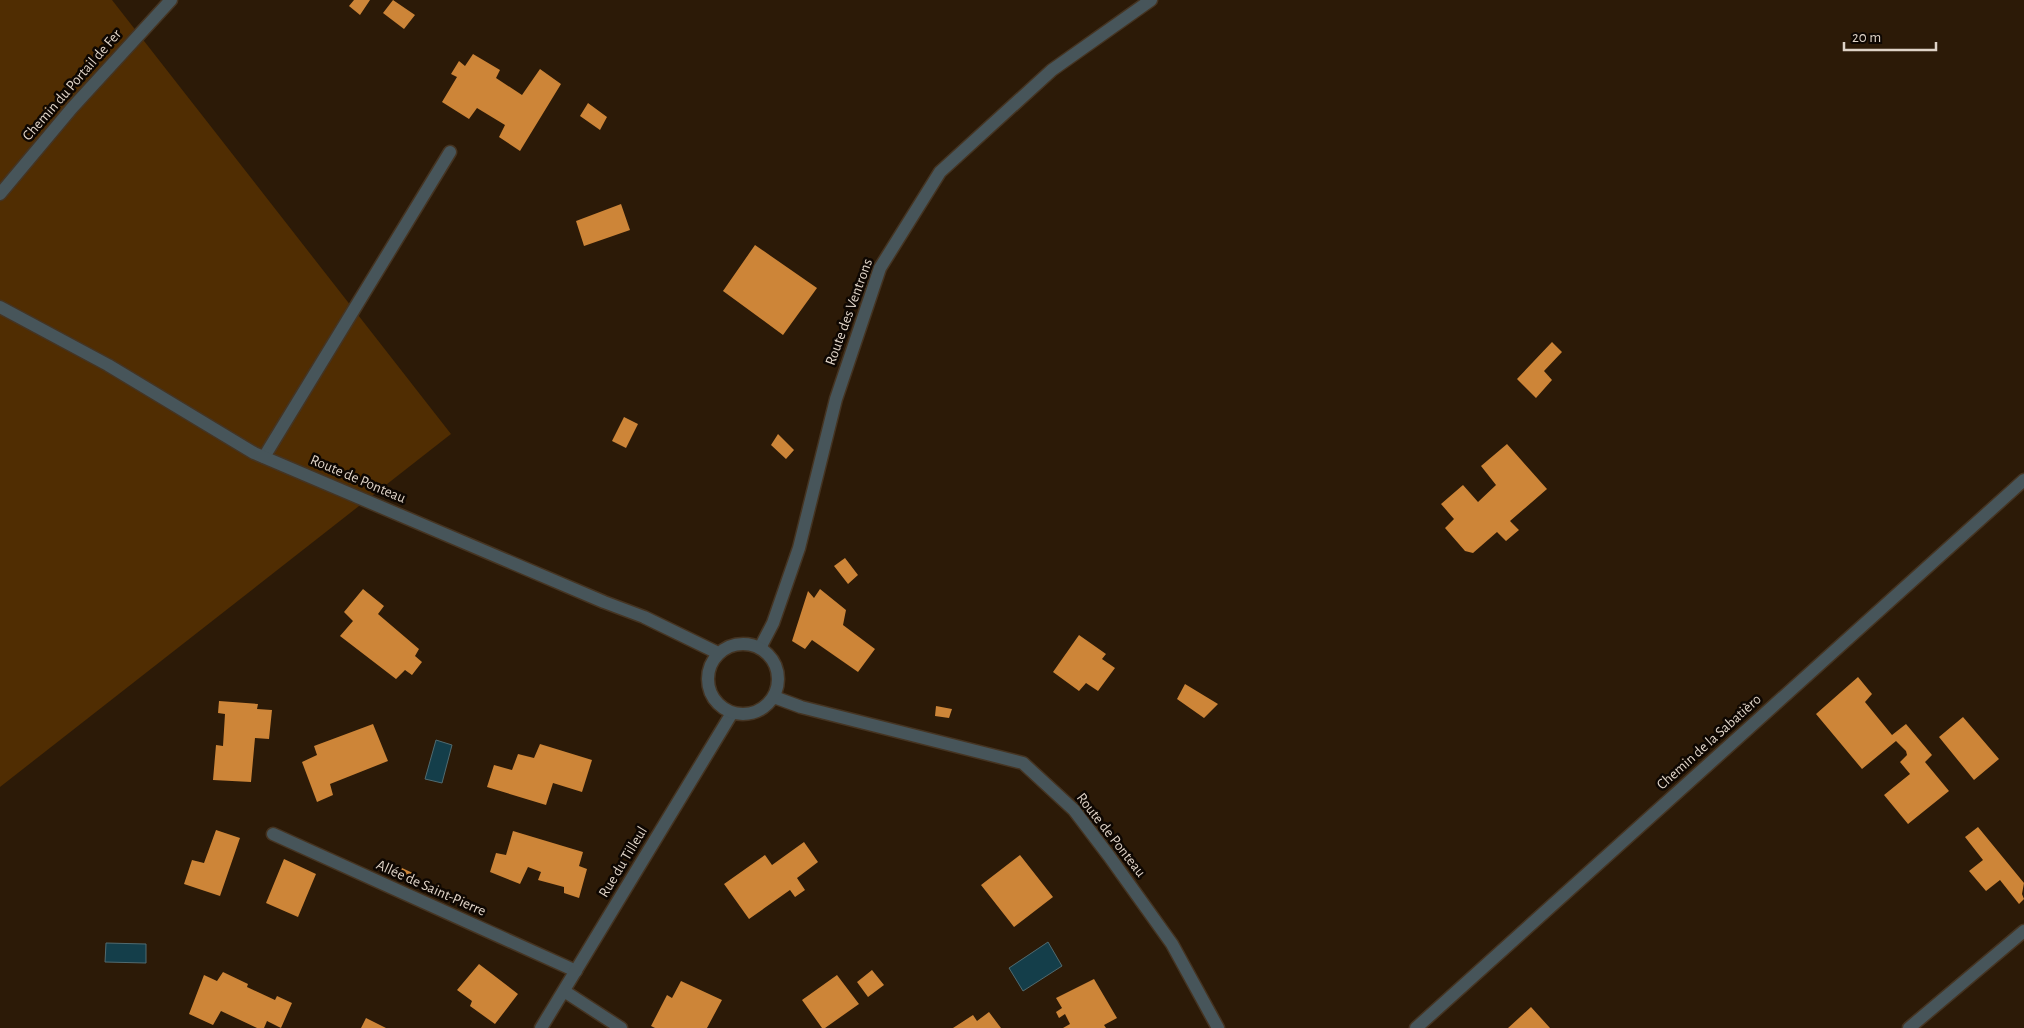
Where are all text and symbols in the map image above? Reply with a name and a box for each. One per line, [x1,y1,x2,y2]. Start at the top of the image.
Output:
scale bar [1844,20,1936,52]
street label: Chemin du Portail de Fer [20,26,124,143]
text: 20 m [1852,30,1881,45]
street label: Route des Ventrons [823,257,875,367]
street label: Route de Ponteau [308,452,408,506]
street label: Chemin de la Sabatièro [1654,691,1764,793]
street label: Route de Ponteau [1074,790,1149,880]
street label: Rue du Tilleul [596,824,650,900]
street label: Allée de Saint-Pierre [374,857,488,919]

